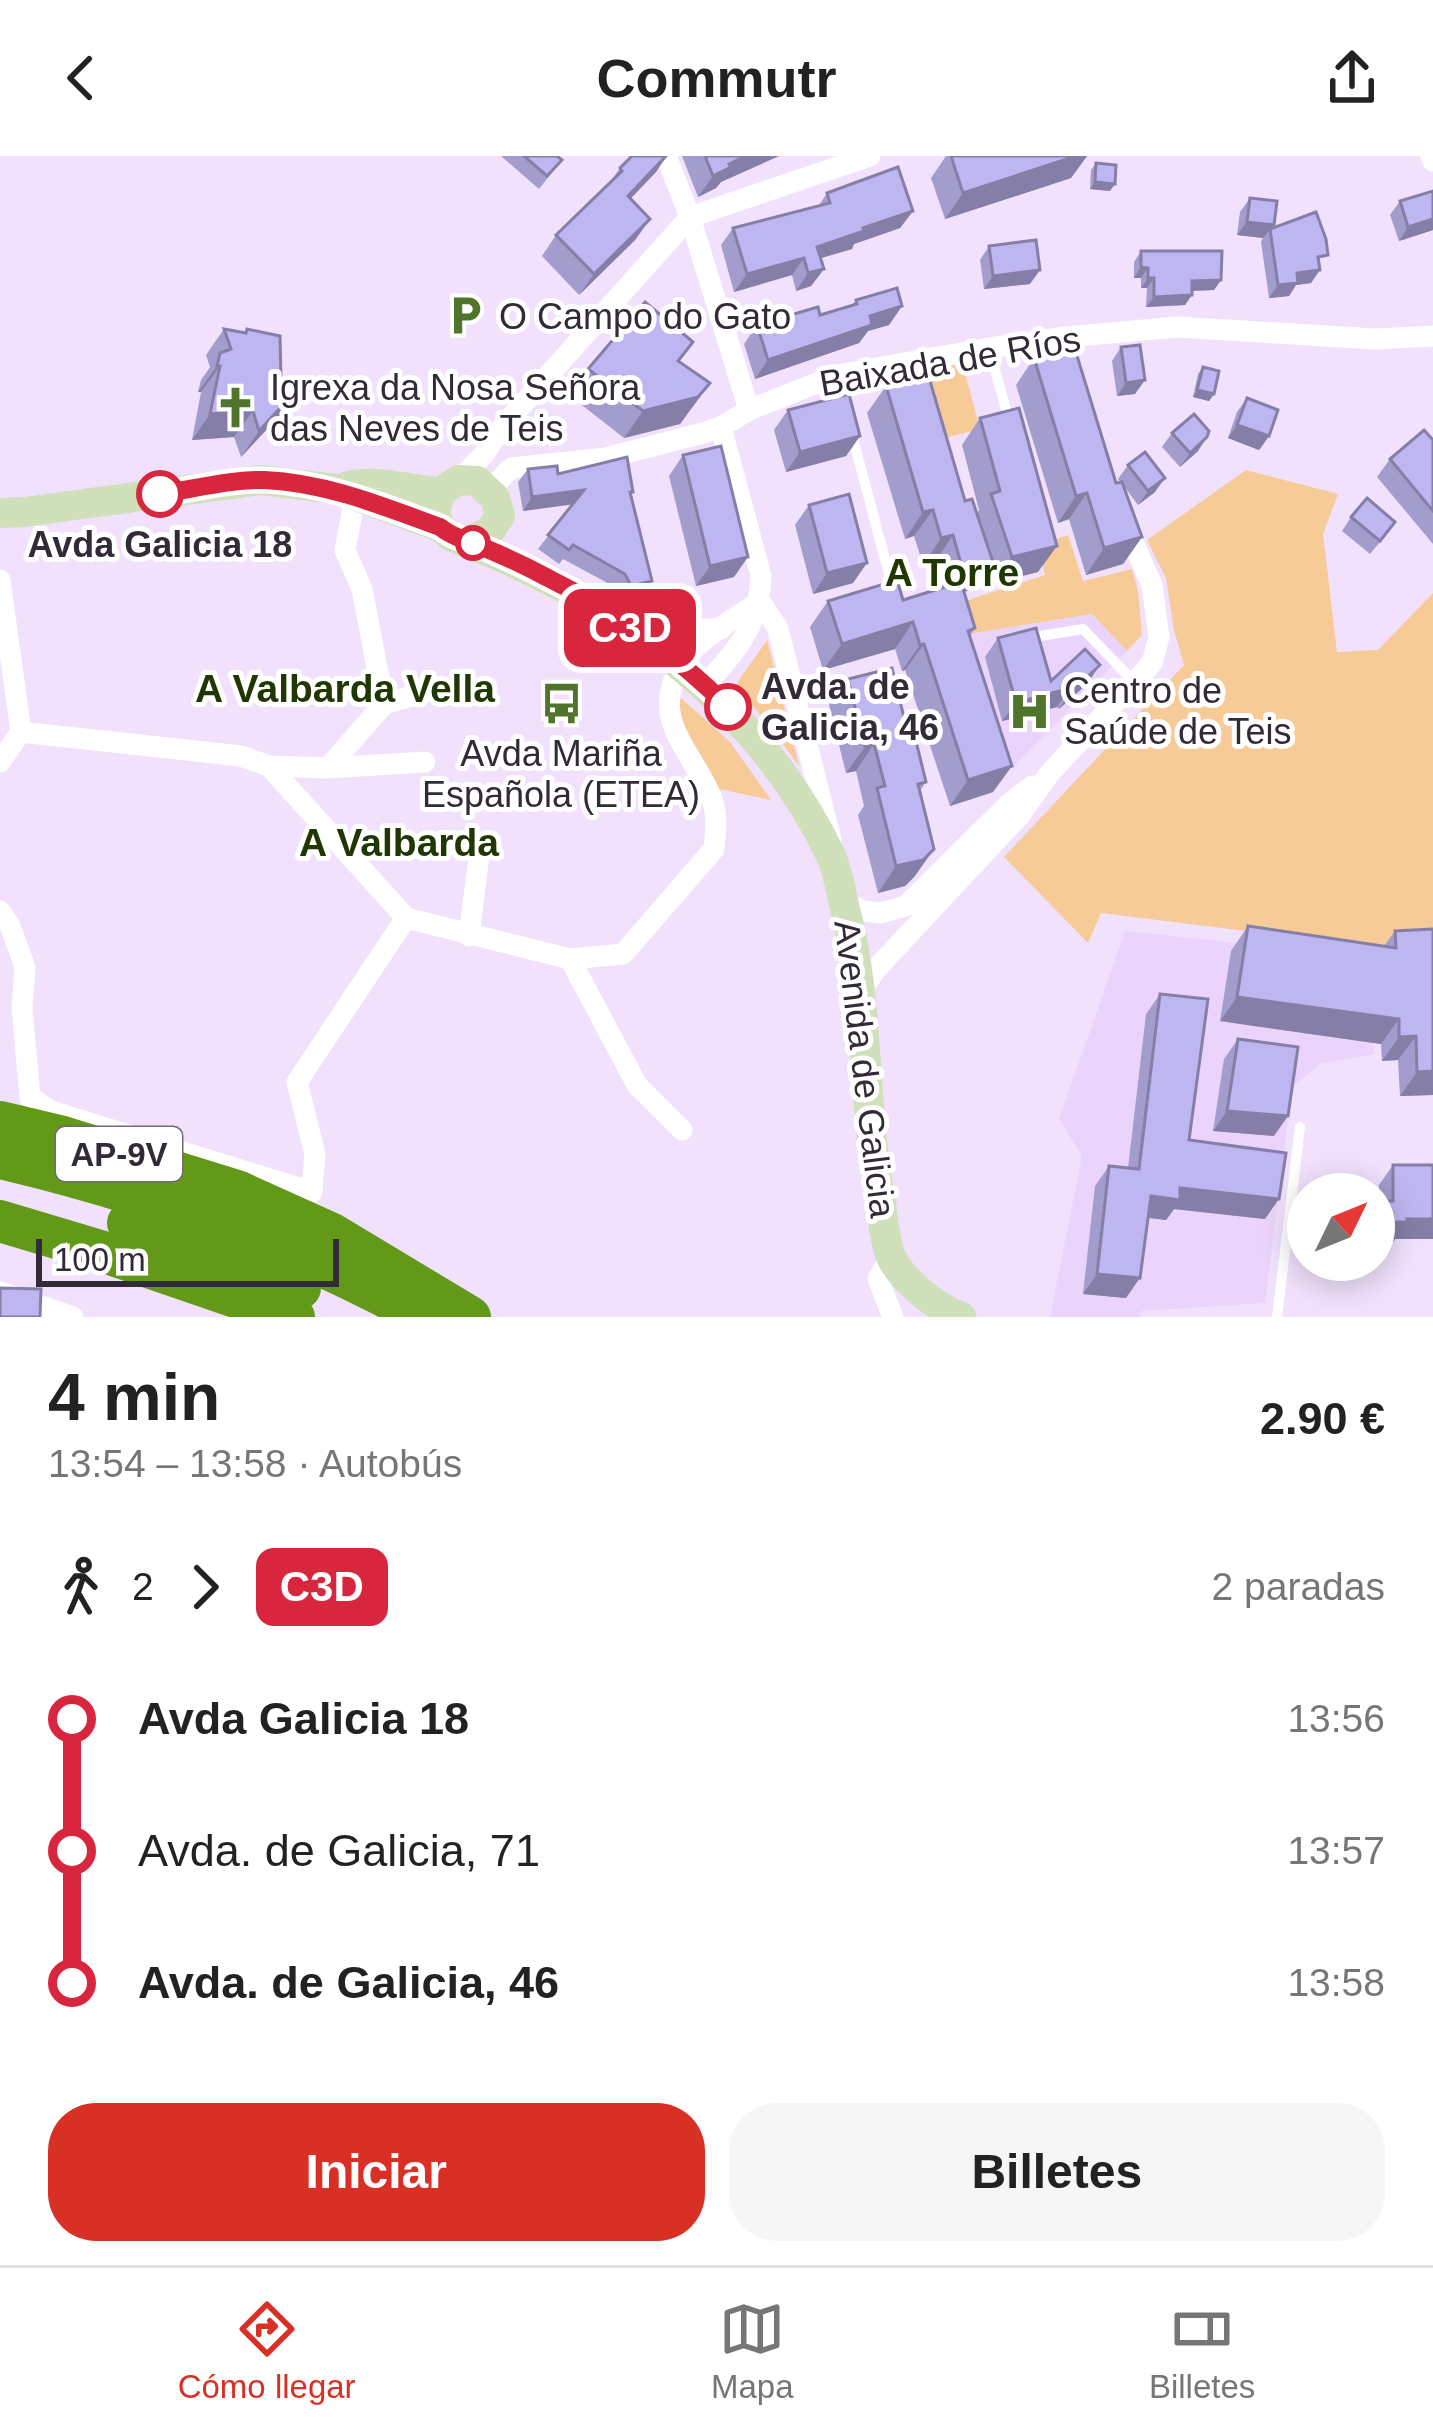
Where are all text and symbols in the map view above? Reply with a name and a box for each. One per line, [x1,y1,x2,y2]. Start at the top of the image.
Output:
icon: back [48,45,114,111]
icon: share [1319,45,1385,111]
text: Commutr [597,48,837,108]
parking icon: O Campo do Gato [442,293,488,339]
place label: O Campo do Gato [499,296,791,337]
street label: Baixada de Ríos [816,318,1084,404]
place label: Igrexa da Nosa Señora das Neves de Teis [270,367,641,449]
church icon: Igrexa da Nosa Señora das Neves de Teis [213,385,259,431]
marker: Avda Galicia 18 [138,472,182,516]
place label: Avda Galicia 18 [28,524,292,565]
unlabelled marker [457,527,489,559]
district label: A Torre [885,551,1019,594]
line badge: C3D [561,589,699,667]
text: C3D [588,604,672,651]
place label: Avda. de Galicia, 46 [761,666,939,748]
district label: A Valbarda Vella [195,667,495,710]
place label: Centro de Saúde de Teis [1064,670,1292,752]
bus stop icon: Avda Mariña Española (ETEA) [538,680,584,726]
marker: Avda. de Galicia, 46 [706,685,750,729]
hospital icon: Centro de Saúde de Teis [1007,688,1053,734]
place label: Avda Mariña Española (ETEA) [422,733,700,815]
district label: A Valbarda [299,821,499,864]
street label: Avenida de Galicia [826,918,904,1221]
road number: AP-9V [56,1127,182,1181]
north arrow [1287,1173,1395,1281]
map controls [1287,1173,1395,1281]
scale bar [36,1233,339,1286]
text: 100 m [54,1241,146,1278]
text: 4 min [48,1360,220,1434]
text: 2.90 € [1260,1393,1385,1444]
text: 13:54 – 13:58 · Autobús [48,1442,462,1485]
icon: walk [48,1554,114,1620]
icon: forward [172,1554,238,1620]
text: C3D [280,1563,364,1610]
text: 2 [132,1565,154,1608]
text: 2 paradas [1212,1565,1385,1608]
text: Avda Galicia 18 [138,1693,469,1744]
text: 13:56 [1287,1697,1385,1740]
text: Avda. de Galicia, 71 [138,1825,540,1876]
text: 13:57 [1287,1829,1385,1872]
text: Avda. de Galicia, 46 [138,1957,559,2008]
text: 13:58 [1287,1961,1385,2004]
button: Iniciar [48,2103,705,2241]
button: Billetes [729,2103,1385,2241]
tab: Cómo llegar [178,2296,356,2406]
tab: Mapa [711,2296,794,2406]
tab: Billetes [1149,2296,1255,2406]

